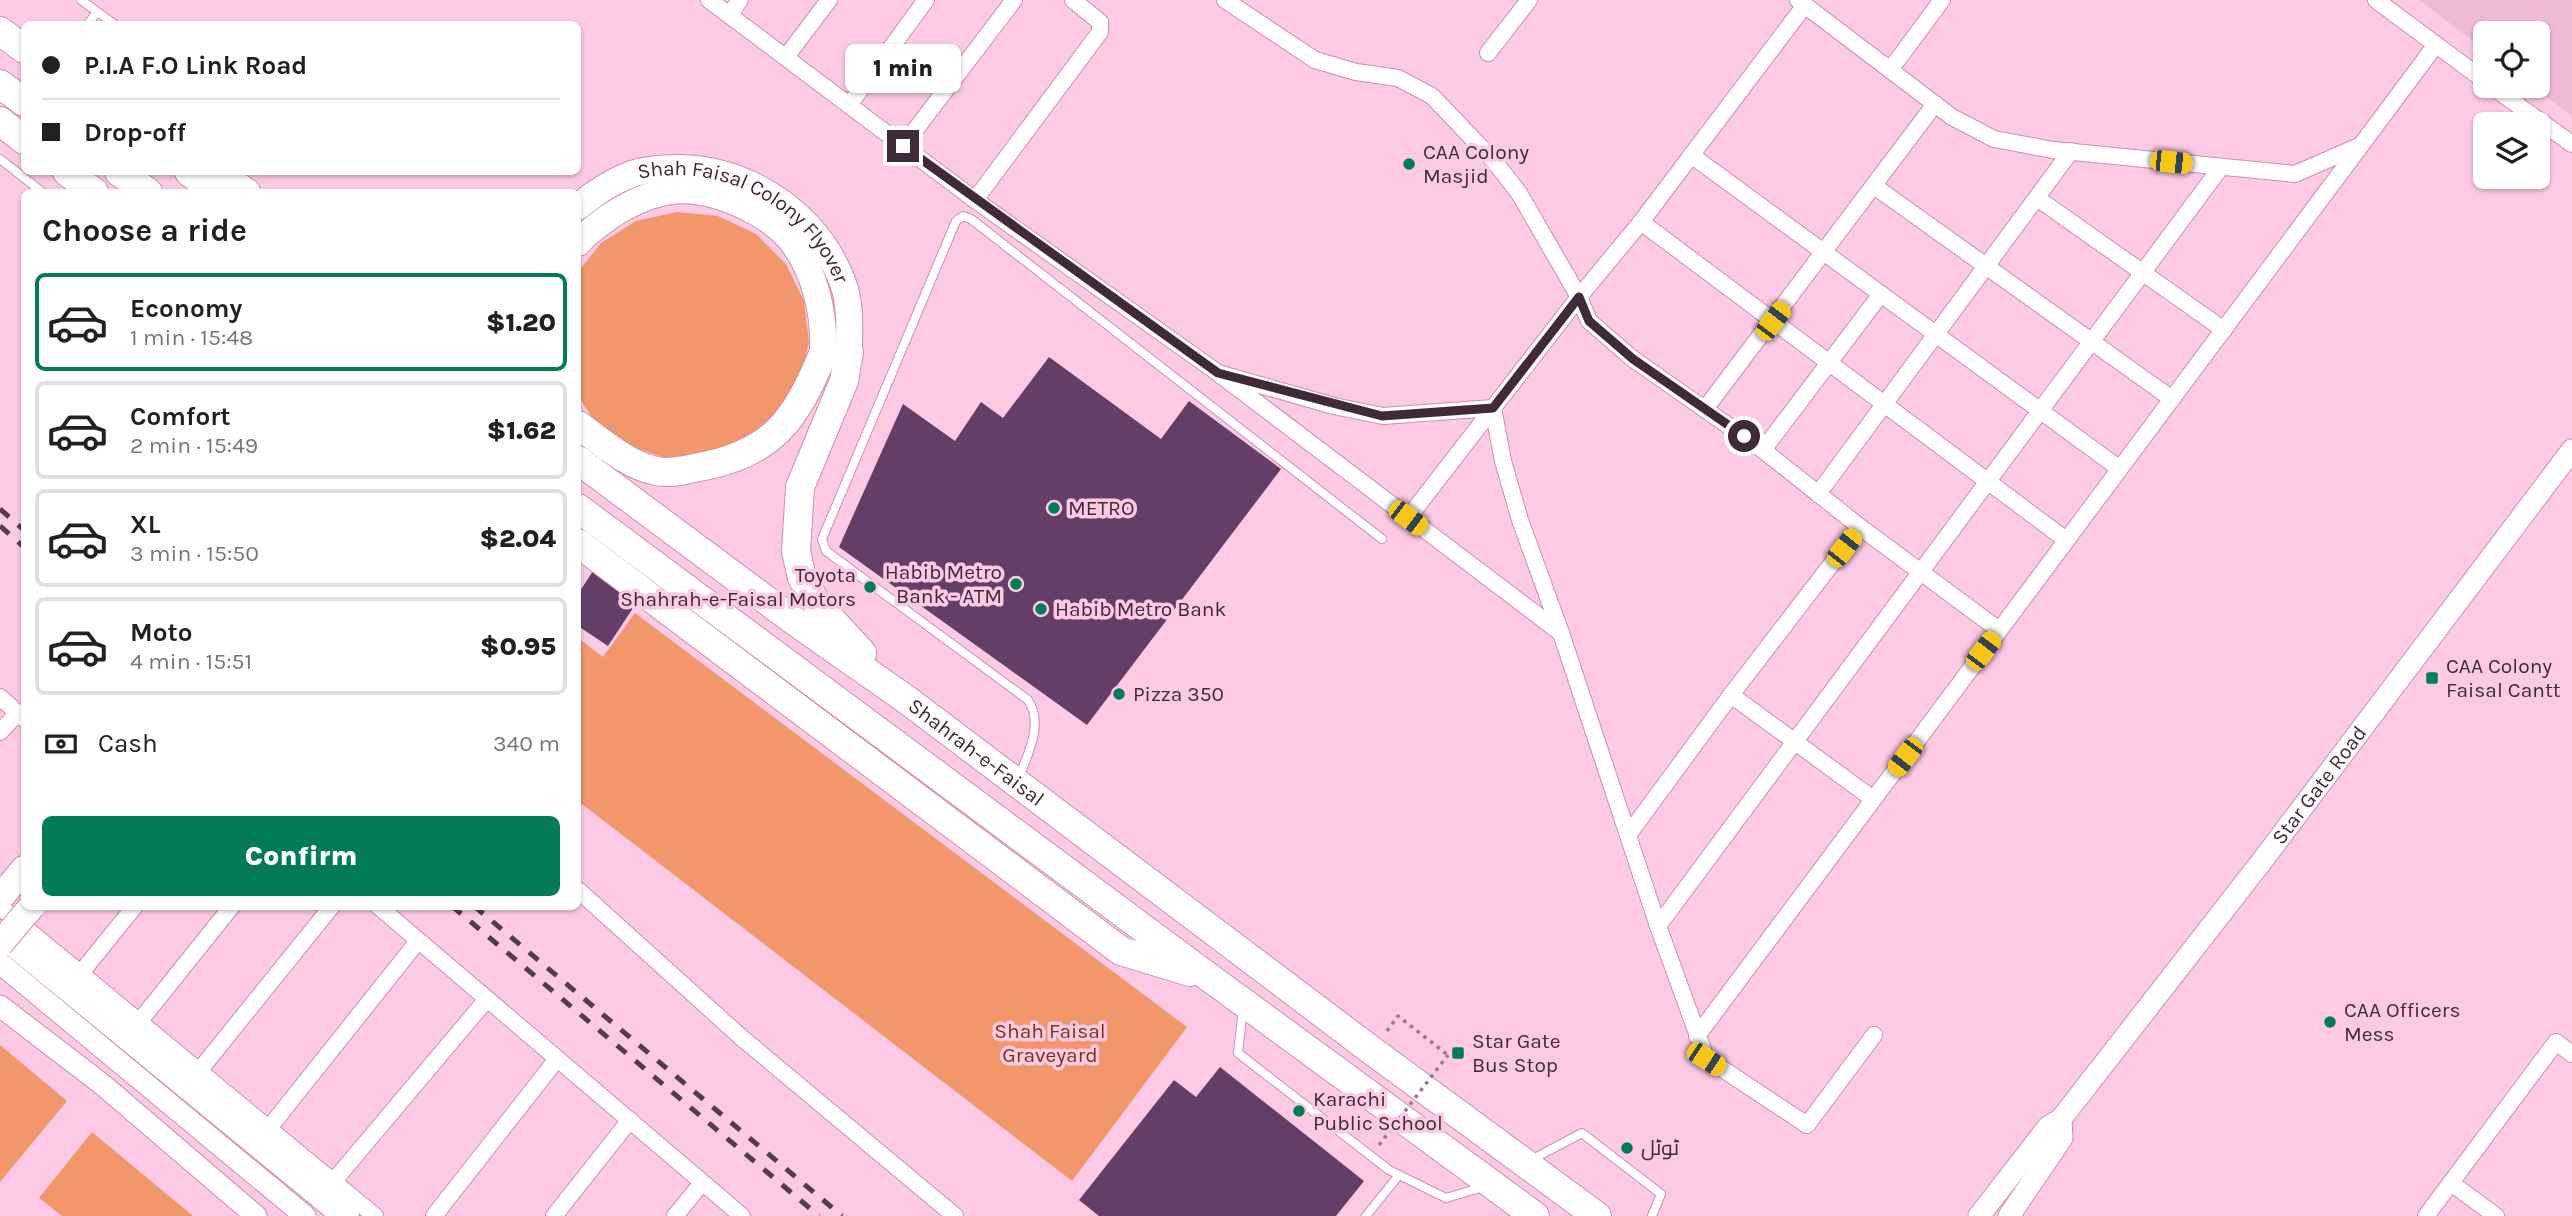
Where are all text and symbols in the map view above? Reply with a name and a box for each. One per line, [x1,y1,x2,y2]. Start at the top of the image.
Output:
map controls [2473,21,2550,189]
button: locate [2473,21,2550,98]
callout: 1 min [845,44,961,94]
text: P.I.A F.O Link Road [84,50,307,81]
text: 1 min [873,55,933,82]
button: layers [2473,112,2550,189]
text: Drop-off [84,117,186,148]
route end [887,130,919,162]
place label: CAA Colony Masjid [1423,140,1529,188]
car [2150,149,2193,175]
street label: Shah Faisal Colony Flyover [635,156,854,287]
marker: CAA Colony Masjid [1401,156,1417,172]
text: Choose a ride [42,212,247,249]
icon: car [46,291,109,354]
text: Economy [130,293,242,324]
car [1752,298,1795,344]
text: $1.20 [486,307,556,338]
text: 1 min · 15:48 [130,324,253,351]
icon: car [46,399,109,462]
text: Comfort [130,401,231,432]
text: $1.62 [487,415,556,446]
route start [1728,420,1760,452]
text: 2 min · 15:49 [130,432,258,459]
place label: METRO [1068,496,1135,520]
car [1385,497,1432,539]
marker: METRO [1046,500,1062,516]
icon: car [46,507,109,570]
text: XL [130,509,161,540]
text: $2.04 [479,523,556,554]
car [1823,525,1866,571]
text: 3 min · 15:50 [130,540,259,567]
place label: Habib Metro Bank - ATM [885,560,1002,608]
place label: Toyota Shahrah-e-Faisal Motors [620,563,856,611]
marker: Habib Metro Bank - ATM [1008,576,1024,592]
marker: Toyota Shahrah-e-Faisal Motors [862,579,878,595]
place label: Habib Metro Bank [1055,597,1227,621]
marker: Habib Metro Bank [1033,601,1049,617]
icon: car [46,615,109,678]
text: Moto [130,617,192,648]
car [1962,628,2005,674]
text: $0.95 [480,631,556,662]
text: 4 min · 15:51 [130,648,252,675]
place label: CAA Colony Faisal Cantt [2446,654,2561,702]
marker: CAA Colony Faisal Cantt [2424,670,2440,686]
place label: Pizza 350 [1133,682,1224,706]
marker: Pizza 350 [1111,686,1127,702]
street label: Shahrah-e-Faisal [904,693,1049,811]
street label: Star Gate Road [2267,721,2372,849]
icon: cash [42,725,80,763]
text: Cash [98,728,158,759]
text: 340 m [493,730,560,757]
car [1884,734,1927,780]
button: Confirm [42,816,560,896]
place label: CAA Officers Mess [2344,998,2460,1046]
marker: CAA Officers Mess [2322,1014,2338,1030]
park label: Shah Faisal Graveyard [994,1019,1106,1067]
place label: Star Gate Bus Stop [1472,1029,1561,1077]
car [1683,1039,1730,1079]
marker: Star Gate Bus Stop [1450,1045,1466,1061]
place label: Karachi Public School [1313,1087,1443,1135]
marker: Karachi Public School [1291,1103,1307,1119]
place label: ٹوٹل [1641,1136,1679,1161]
marker: ٹوٹل [1619,1140,1635,1156]

